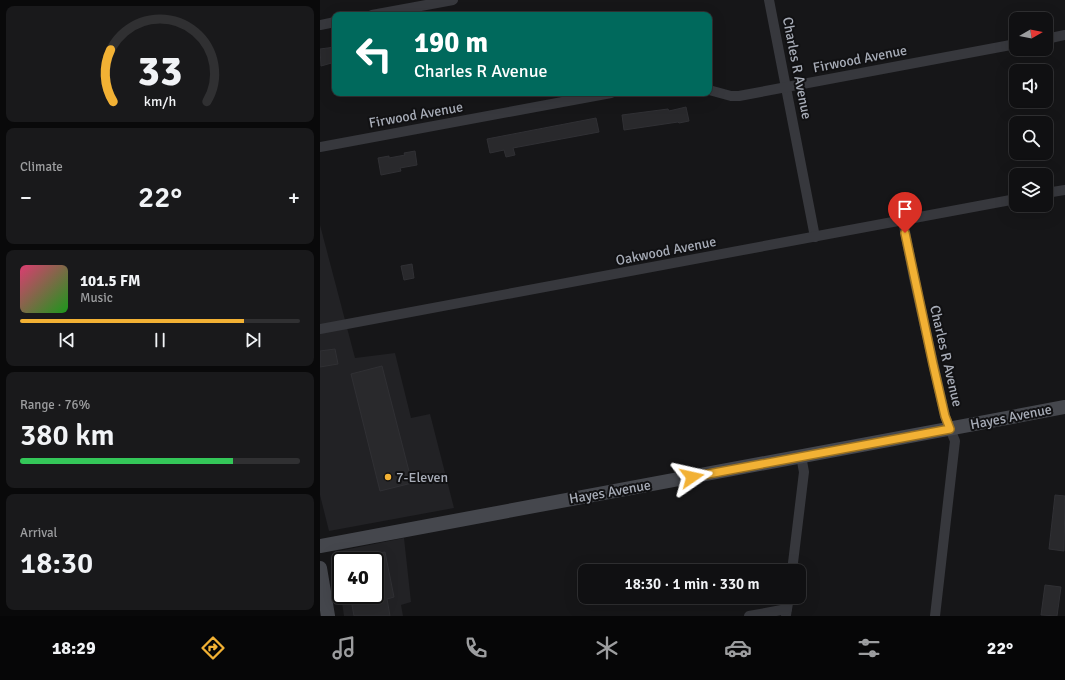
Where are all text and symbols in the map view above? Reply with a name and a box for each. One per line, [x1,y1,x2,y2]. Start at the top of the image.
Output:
north arrow [1009,12,1053,56]
map controls [1009,12,1053,212]
street label: Charles R Avenue [779,15,815,121]
text: 190 m [414,26,488,60]
icon: left [348,28,400,80]
street label: Firwood Avenue [812,42,908,76]
text: 33 [138,46,182,97]
text: Charles R Avenue [414,60,547,82]
button: sound [1009,64,1053,108]
text: km/h [144,93,176,110]
street label: Firwood Avenue [368,98,464,132]
button: search [1009,116,1053,160]
text: Climate [20,159,63,175]
button: layers [1009,168,1053,212]
text: 22° [138,179,182,216]
text: − [20,184,32,211]
text: + [288,184,300,211]
pin [888,192,922,233]
icon: arrive [894,198,916,220]
street label: Oakwood Avenue [614,233,718,269]
text: 101.5 FM [80,272,141,290]
text: Music [80,290,113,306]
street label: Charles R Avenue [926,304,966,408]
icon: previous [56,329,78,351]
icon: pause [149,329,171,351]
icon: next [242,329,264,351]
text: Range · 76% [20,397,90,413]
street label: Hayes Avenue [969,401,1053,433]
text: 380 km [20,417,115,454]
position arrow [671,456,713,498]
place label: 7-Eleven [396,469,448,486]
marker: 7-Eleven [383,472,393,482]
street label: Hayes Avenue [568,476,652,508]
text: Arrival [20,525,57,541]
text: 18:30 [20,545,93,582]
speed limit sign: 40 [332,552,384,604]
text: 18:30 · 1 min · 330 m [625,575,759,593]
icon: directions [199,634,227,662]
icon: music [330,634,358,662]
icon: phone [462,634,490,662]
icon: climate [593,634,621,662]
icon: car [724,634,752,662]
icon: filters [855,634,883,662]
text: 18:29 [52,637,96,659]
text: 22° [987,637,1013,659]

